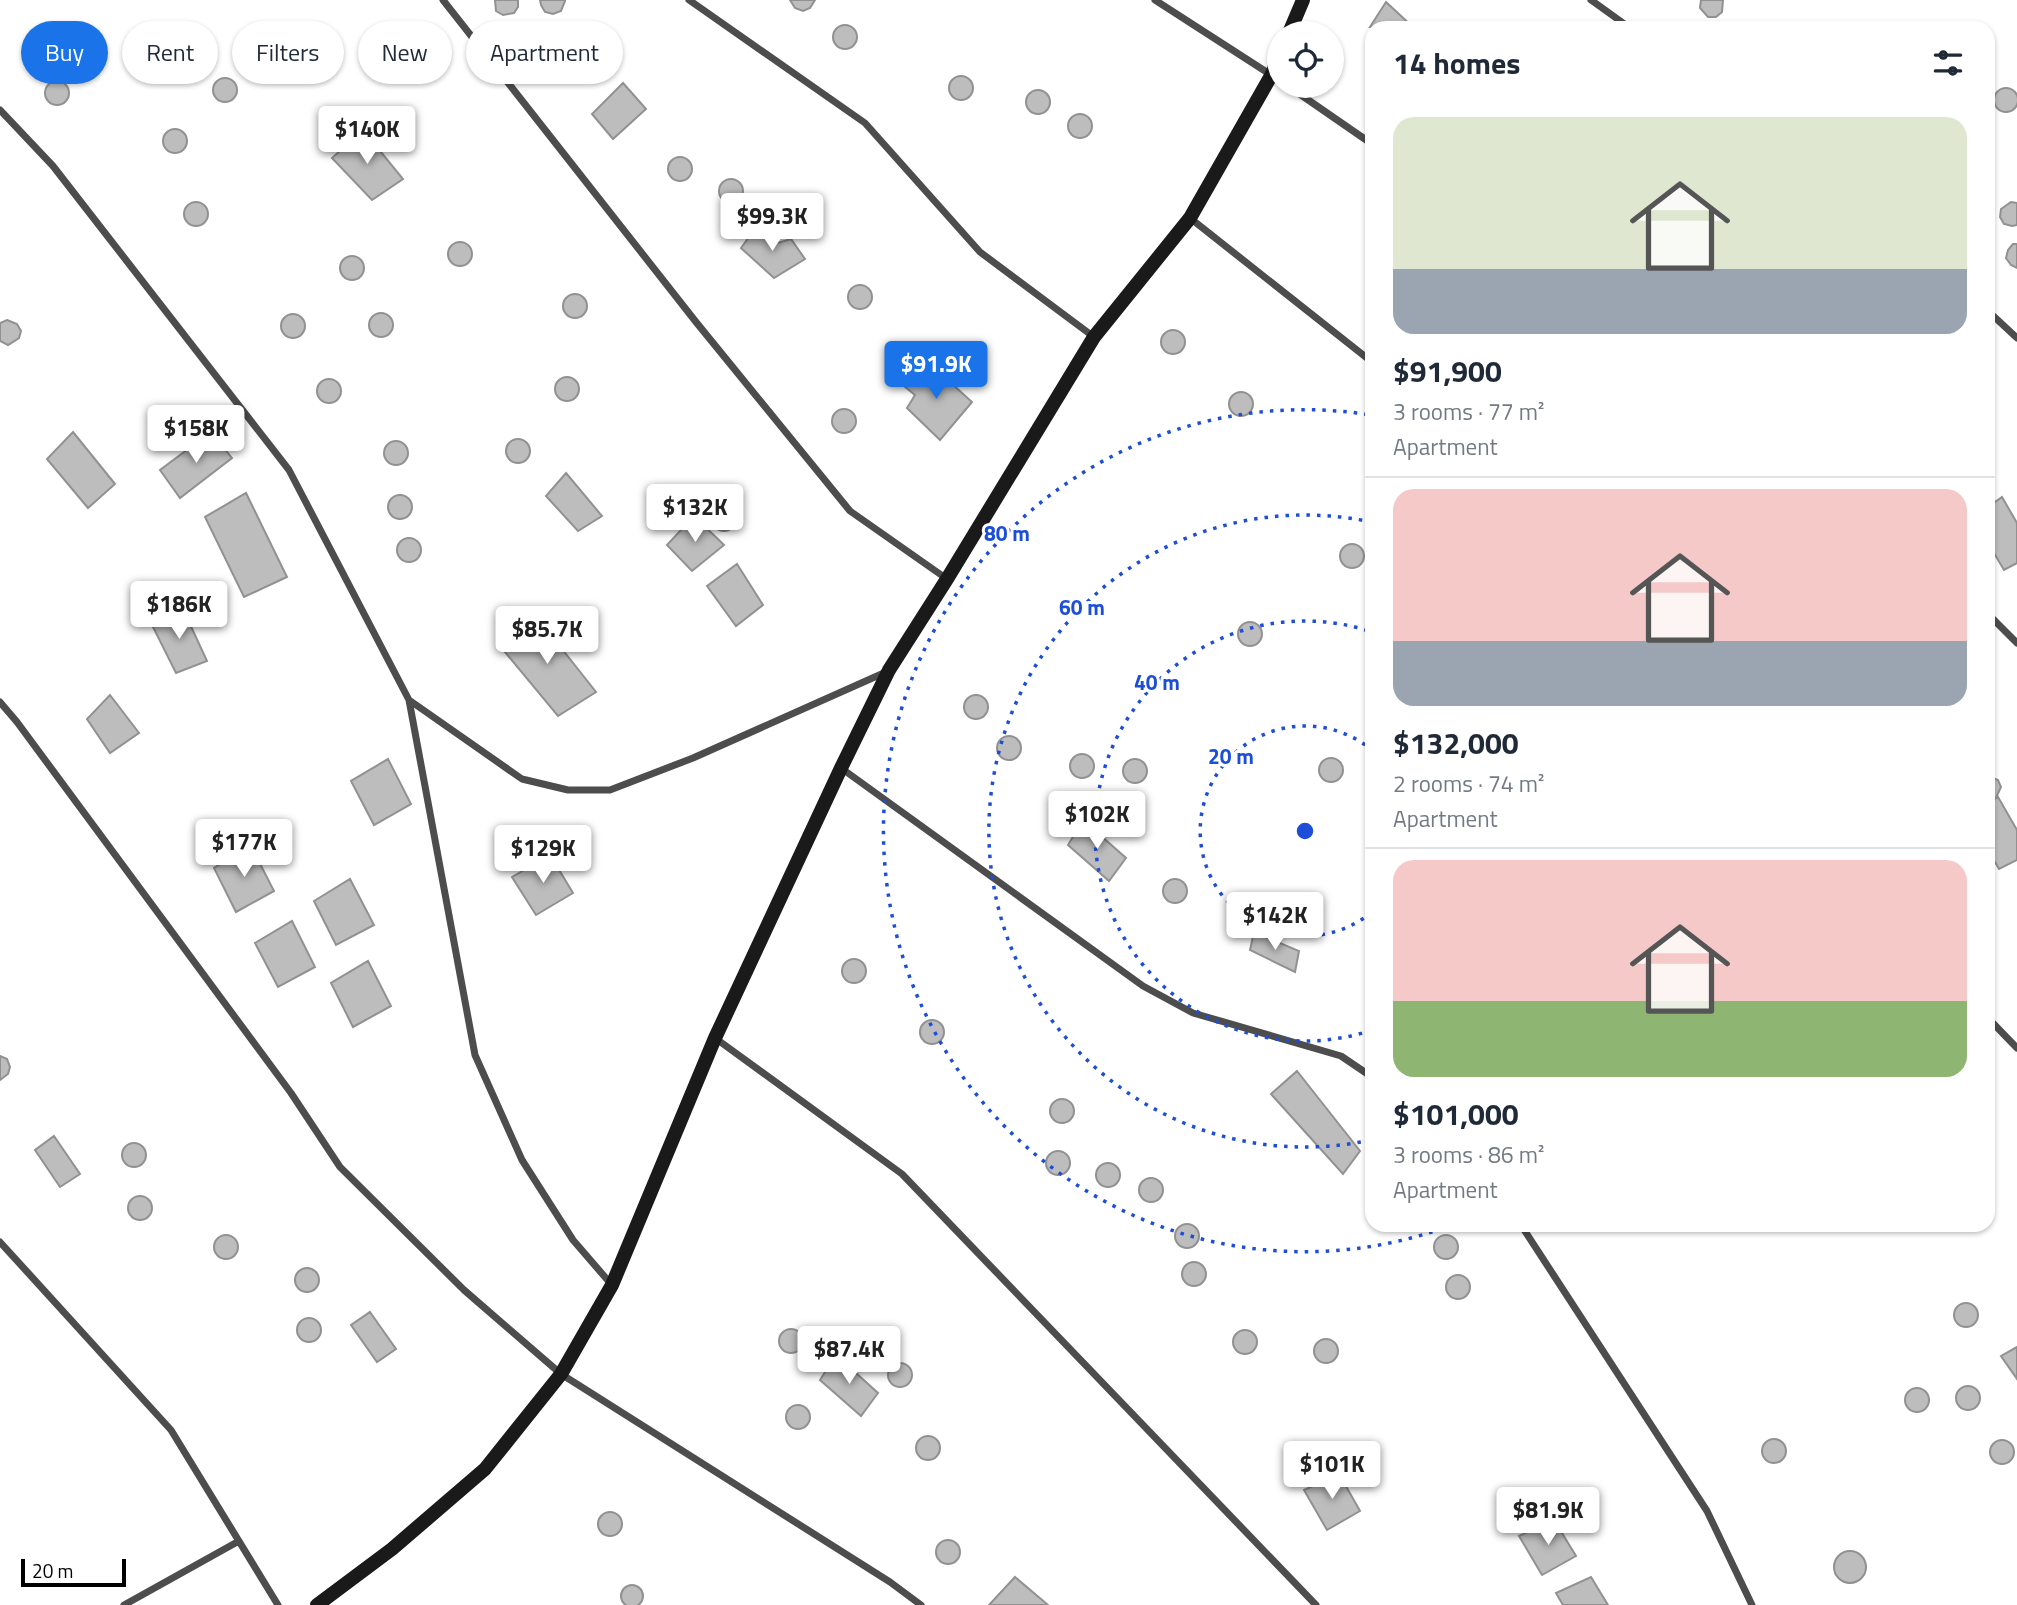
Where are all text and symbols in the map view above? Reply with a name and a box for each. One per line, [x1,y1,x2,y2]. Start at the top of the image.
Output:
chip: Buy [21,21,108,84]
chip: Rent [122,21,218,84]
chip: Filters [232,21,344,84]
chip: New [358,21,452,84]
chip: Apartment [466,21,623,84]
map controls [1267,21,1344,98]
button: locate [1267,21,1344,98]
text: 14 homes [1393,40,1520,86]
icon: filters [1929,44,1967,82]
pin: $140K [318,106,416,166]
text: $140K [334,111,400,146]
icon: home [1617,163,1743,289]
pin: $99.3K [715,194,829,253]
text: $99.3K [736,198,808,233]
pin: $91.9K [879,342,993,401]
text: $91.9K [900,346,972,381]
text: $91,900 [1393,348,1502,394]
text: 3 rooms · 77 m² [1393,394,1544,429]
pin: $158K [147,406,245,465]
text: $158K [163,410,229,445]
text: Apartment [1393,429,1498,464]
pin: $132K [646,484,744,544]
text: $132K [662,489,728,524]
text: 80 m [984,517,1030,549]
icon: home [1617,535,1743,661]
pin: $186K [130,582,228,641]
text: $186K [146,586,212,621]
text: 60 m [1059,591,1105,623]
pin: $85.7K [490,606,604,666]
text: $85.7K [511,611,583,646]
text: 40 m [1134,666,1180,698]
text: $132,000 [1393,720,1519,766]
text: 20 m [1208,740,1254,772]
text: 2 rooms · 74 m² [1393,766,1544,801]
pin: $102K [1048,792,1146,851]
text: $102K [1064,796,1130,831]
text: Apartment [1393,801,1498,836]
centre of rings [1293,819,1317,843]
pin: $177K [195,820,293,879]
text: $177K [211,824,277,859]
pin: $129K [494,826,592,885]
text: $129K [510,830,576,865]
pin: $142K [1226,892,1324,952]
text: $142K [1242,897,1308,932]
icon: home [1617,906,1743,1032]
text: $101,000 [1393,1091,1519,1137]
text: 3 rooms · 86 m² [1393,1137,1544,1172]
text: Apartment [1393,1172,1498,1207]
pin: $87.4K [792,1326,906,1386]
text: $87.4K [813,1331,885,1366]
pin: $101K [1283,1442,1381,1501]
text: $101K [1299,1446,1365,1481]
pin: $81.9K [1491,1488,1605,1547]
text: $81.9K [1512,1492,1584,1527]
scale bar [21,1556,126,1588]
text: 20 m [32,1556,73,1585]

